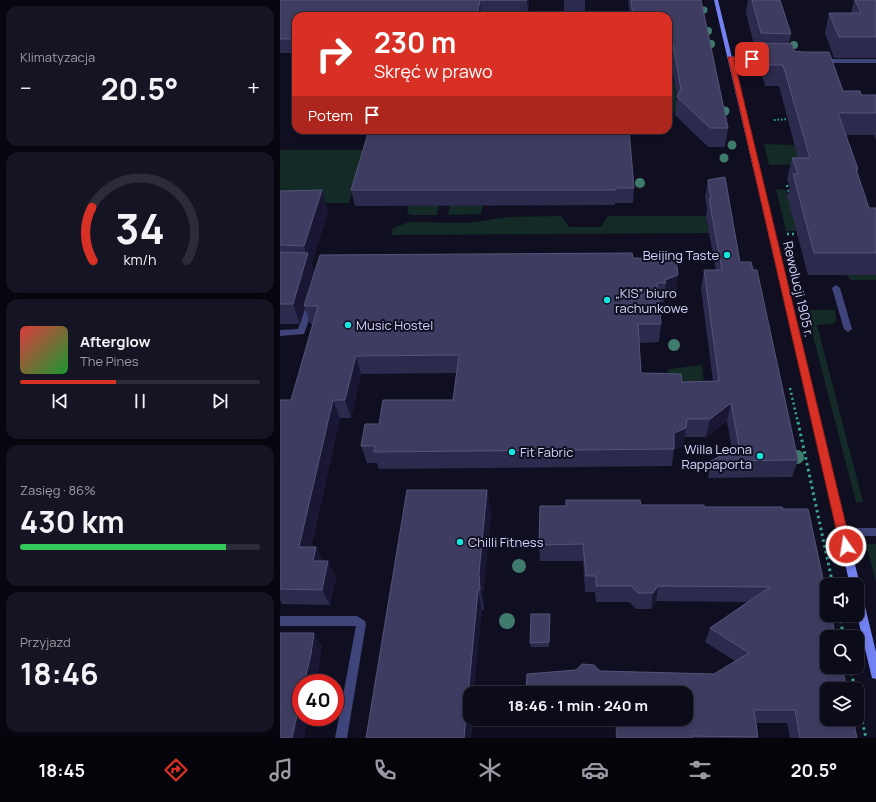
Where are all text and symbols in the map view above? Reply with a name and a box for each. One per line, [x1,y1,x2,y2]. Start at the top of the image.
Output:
text: 230 m [374,23,456,61]
icon: right [308,28,360,80]
pin [735,42,769,76]
text: Klimatyzacja [20,48,95,66]
icon: arrive [741,48,763,70]
text: Skręć w prawo [374,59,493,83]
text: 20.5° [101,68,179,109]
text: − [20,73,32,103]
text: + [247,73,260,103]
icon: arrive [361,104,383,126]
text: Potem [308,105,353,126]
text: 34 [115,199,165,255]
street label: Rewolucji 1905 r. [779,239,819,339]
place label: Beijing Taste [643,246,719,264]
text: km/h [123,249,157,268]
marker: Beijing Taste [722,250,732,260]
place label: „KIS” biuro rachunkowe [615,284,688,317]
marker: „KIS” biuro rachunkowe [602,295,612,305]
place label: Music Hostel [356,316,433,334]
marker: Music Hostel [343,320,353,330]
text: Afterglow [80,331,151,352]
text: The Pines [80,352,139,370]
icon: previous [49,390,71,412]
icon: pause [129,390,151,412]
icon: next [209,390,231,412]
place label: Willa Leona Rappaporta [681,440,752,473]
place label: Fit Fabric [520,443,574,461]
marker: Fit Fabric [507,447,517,457]
marker: Willa Leona Rappaporta [755,451,765,461]
text: Zasięg · 86% [20,481,96,499]
text: 430 km [20,501,125,542]
position arrow [825,525,867,567]
place label: Chilli Fitness [468,533,544,551]
marker: Chilli Fitness [455,537,465,547]
map controls [820,578,864,726]
button: sound [820,578,864,622]
button: search [820,630,864,674]
text: Przyjazd [20,633,71,651]
text: 18:46 [20,653,99,694]
speed limit sign: 40 [292,674,344,726]
button: layers [820,682,864,726]
text: 18:46 · 1 min · 240 m [508,695,648,716]
icon: directions [162,756,190,784]
icon: music [267,756,295,784]
icon: phone [371,756,399,784]
icon: climate [476,756,504,784]
icon: car [581,756,609,784]
icon: filters [686,756,714,784]
text: 18:45 [38,758,85,782]
text: 20.5° [791,758,837,782]

